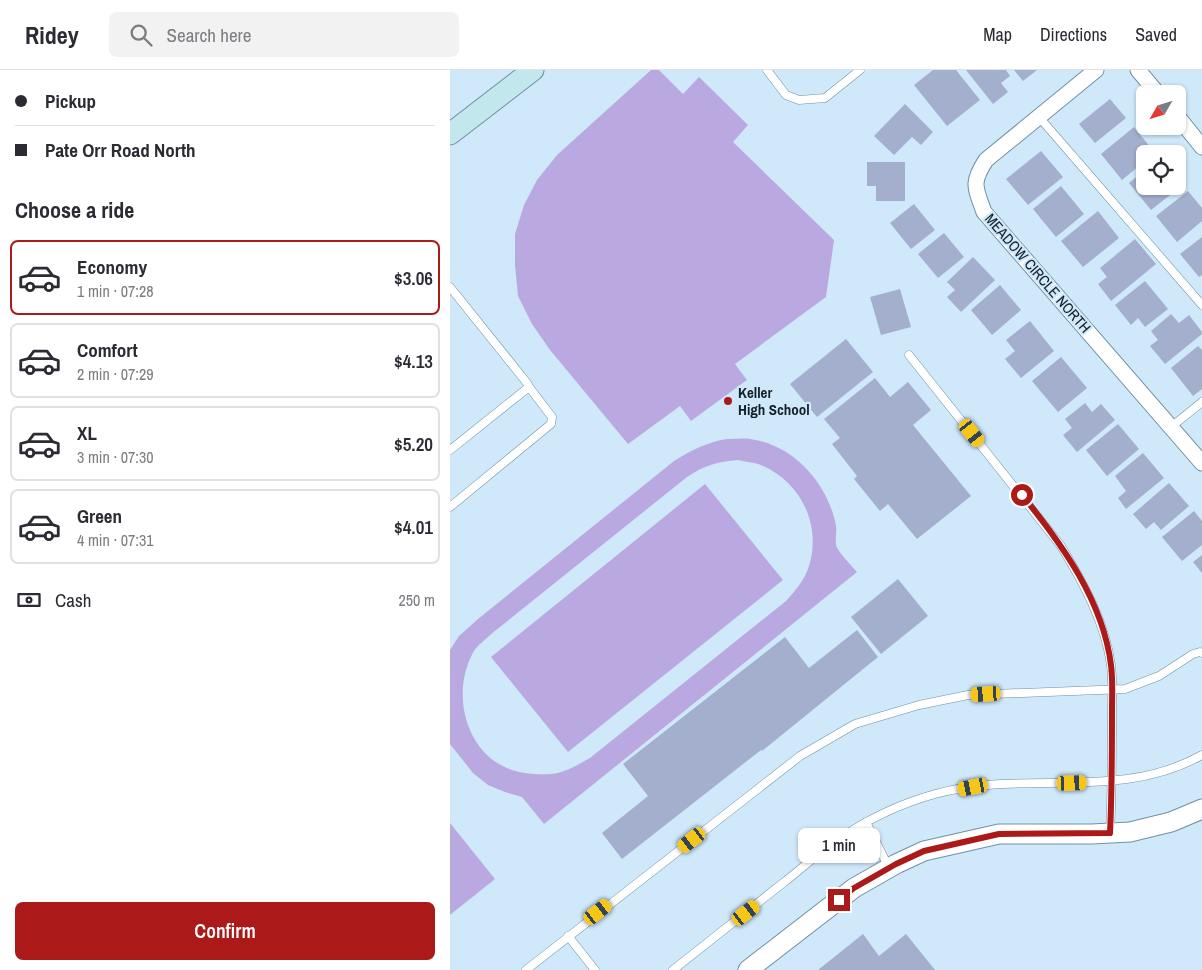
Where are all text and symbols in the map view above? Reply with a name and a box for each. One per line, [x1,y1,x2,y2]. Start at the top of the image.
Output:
search box [109,12,459,57]
text: Ridey [25,19,79,51]
icon: search [127,21,155,49]
text: Search here [167,22,251,48]
text: Map [983,22,1012,47]
text: Directions [1040,22,1107,47]
text: Saved [1135,22,1177,47]
north arrow [1136,85,1186,135]
map controls [1136,85,1186,195]
text: Pickup [45,88,96,114]
text: Pate Orr Road North [45,137,196,163]
button: locate [1136,145,1186,195]
text: Choose a ride [15,195,134,225]
street label: MEADOW CIRCLE NORTH [980,209,1096,337]
text: Economy [77,254,147,280]
icon: car [17,255,62,300]
text: $3.06 [394,265,433,291]
text: 1 min · 07:28 [77,280,154,302]
text: Comfort [77,337,138,363]
icon: car [17,338,62,383]
text: $4.13 [394,348,433,374]
text: 2 min · 07:29 [77,363,154,385]
place label: Keller High School [738,382,810,420]
marker: Keller High School [722,395,734,407]
car [956,417,987,449]
text: XL [77,420,97,446]
icon: car [17,421,62,466]
text: $5.20 [394,431,433,457]
text: 3 min · 07:30 [77,446,154,468]
route start [1011,484,1033,506]
text: Green [77,503,122,529]
icon: car [17,504,62,549]
text: $4.01 [394,514,433,540]
text: 4 min · 07:31 [77,529,154,551]
icon: cash [15,586,43,614]
text: Cash [55,587,91,613]
text: 250 m [399,589,435,611]
car [970,686,1001,702]
car [1056,775,1087,791]
car [956,777,989,797]
car [675,825,708,855]
callout: 1 min [798,828,880,862]
text: 1 min [822,834,856,856]
route end [828,889,850,911]
car [581,897,614,927]
car [729,898,762,928]
button: Confirm [15,902,435,960]

